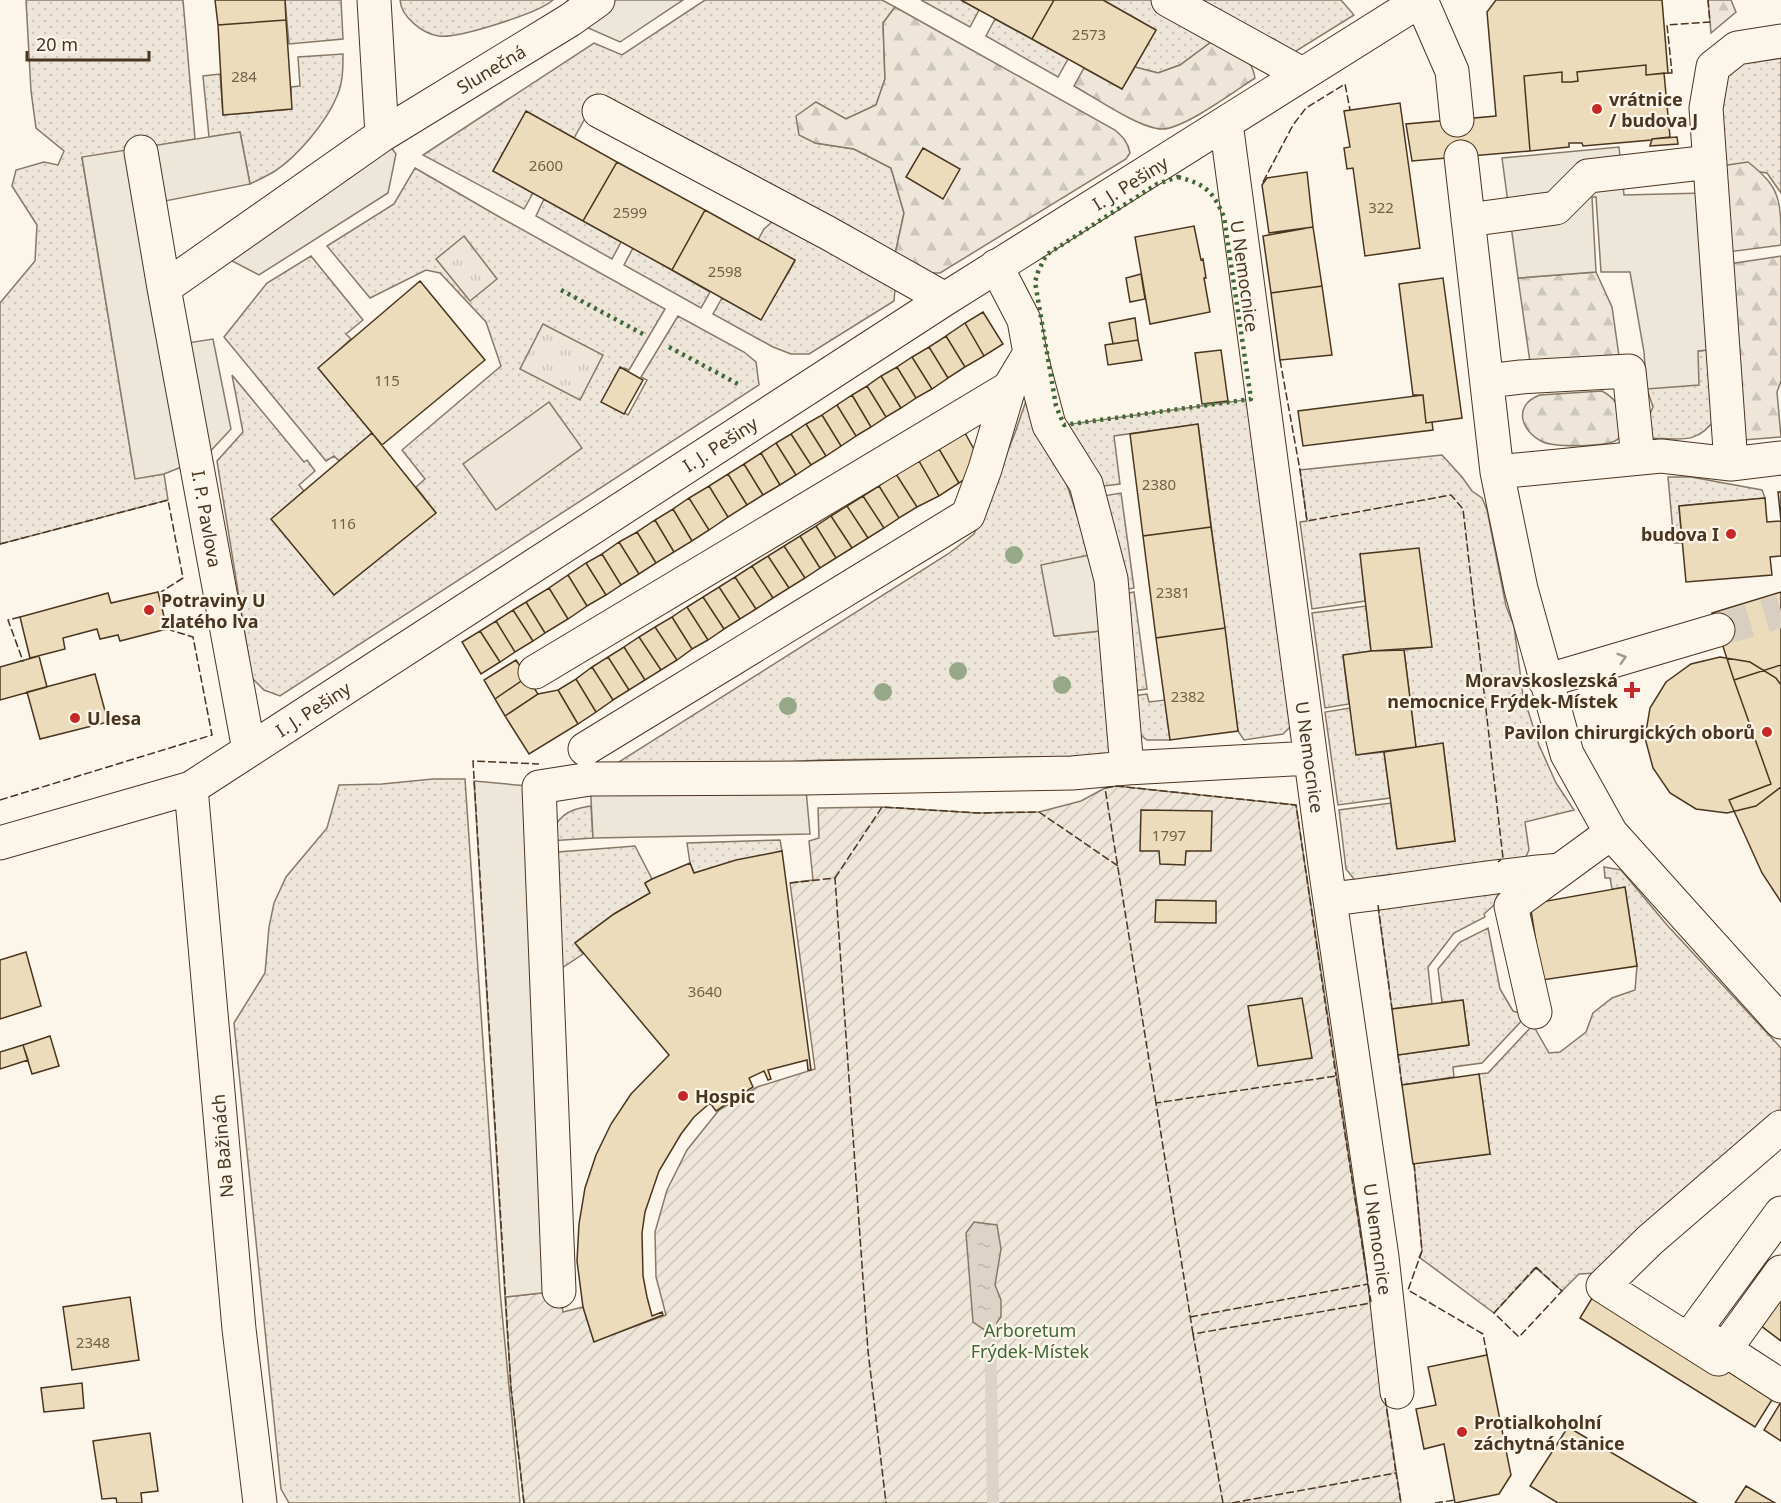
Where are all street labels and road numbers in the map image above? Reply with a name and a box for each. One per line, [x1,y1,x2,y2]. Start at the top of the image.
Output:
street label: Slunečná [452,39,530,99]
street label: I. J. Pešiny [1088,150,1173,216]
street label: U Nemocnice [1225,219,1265,333]
street label: I. J. Pešiny [678,410,763,477]
street label: I. P. Pavlova [187,469,227,569]
street label: I. J. Pešiny [271,675,356,742]
street label: U Nemocnice [1290,700,1330,814]
street label: Na Bažinách [205,1093,239,1199]
street label: U Nemocnice [1358,1182,1398,1296]

